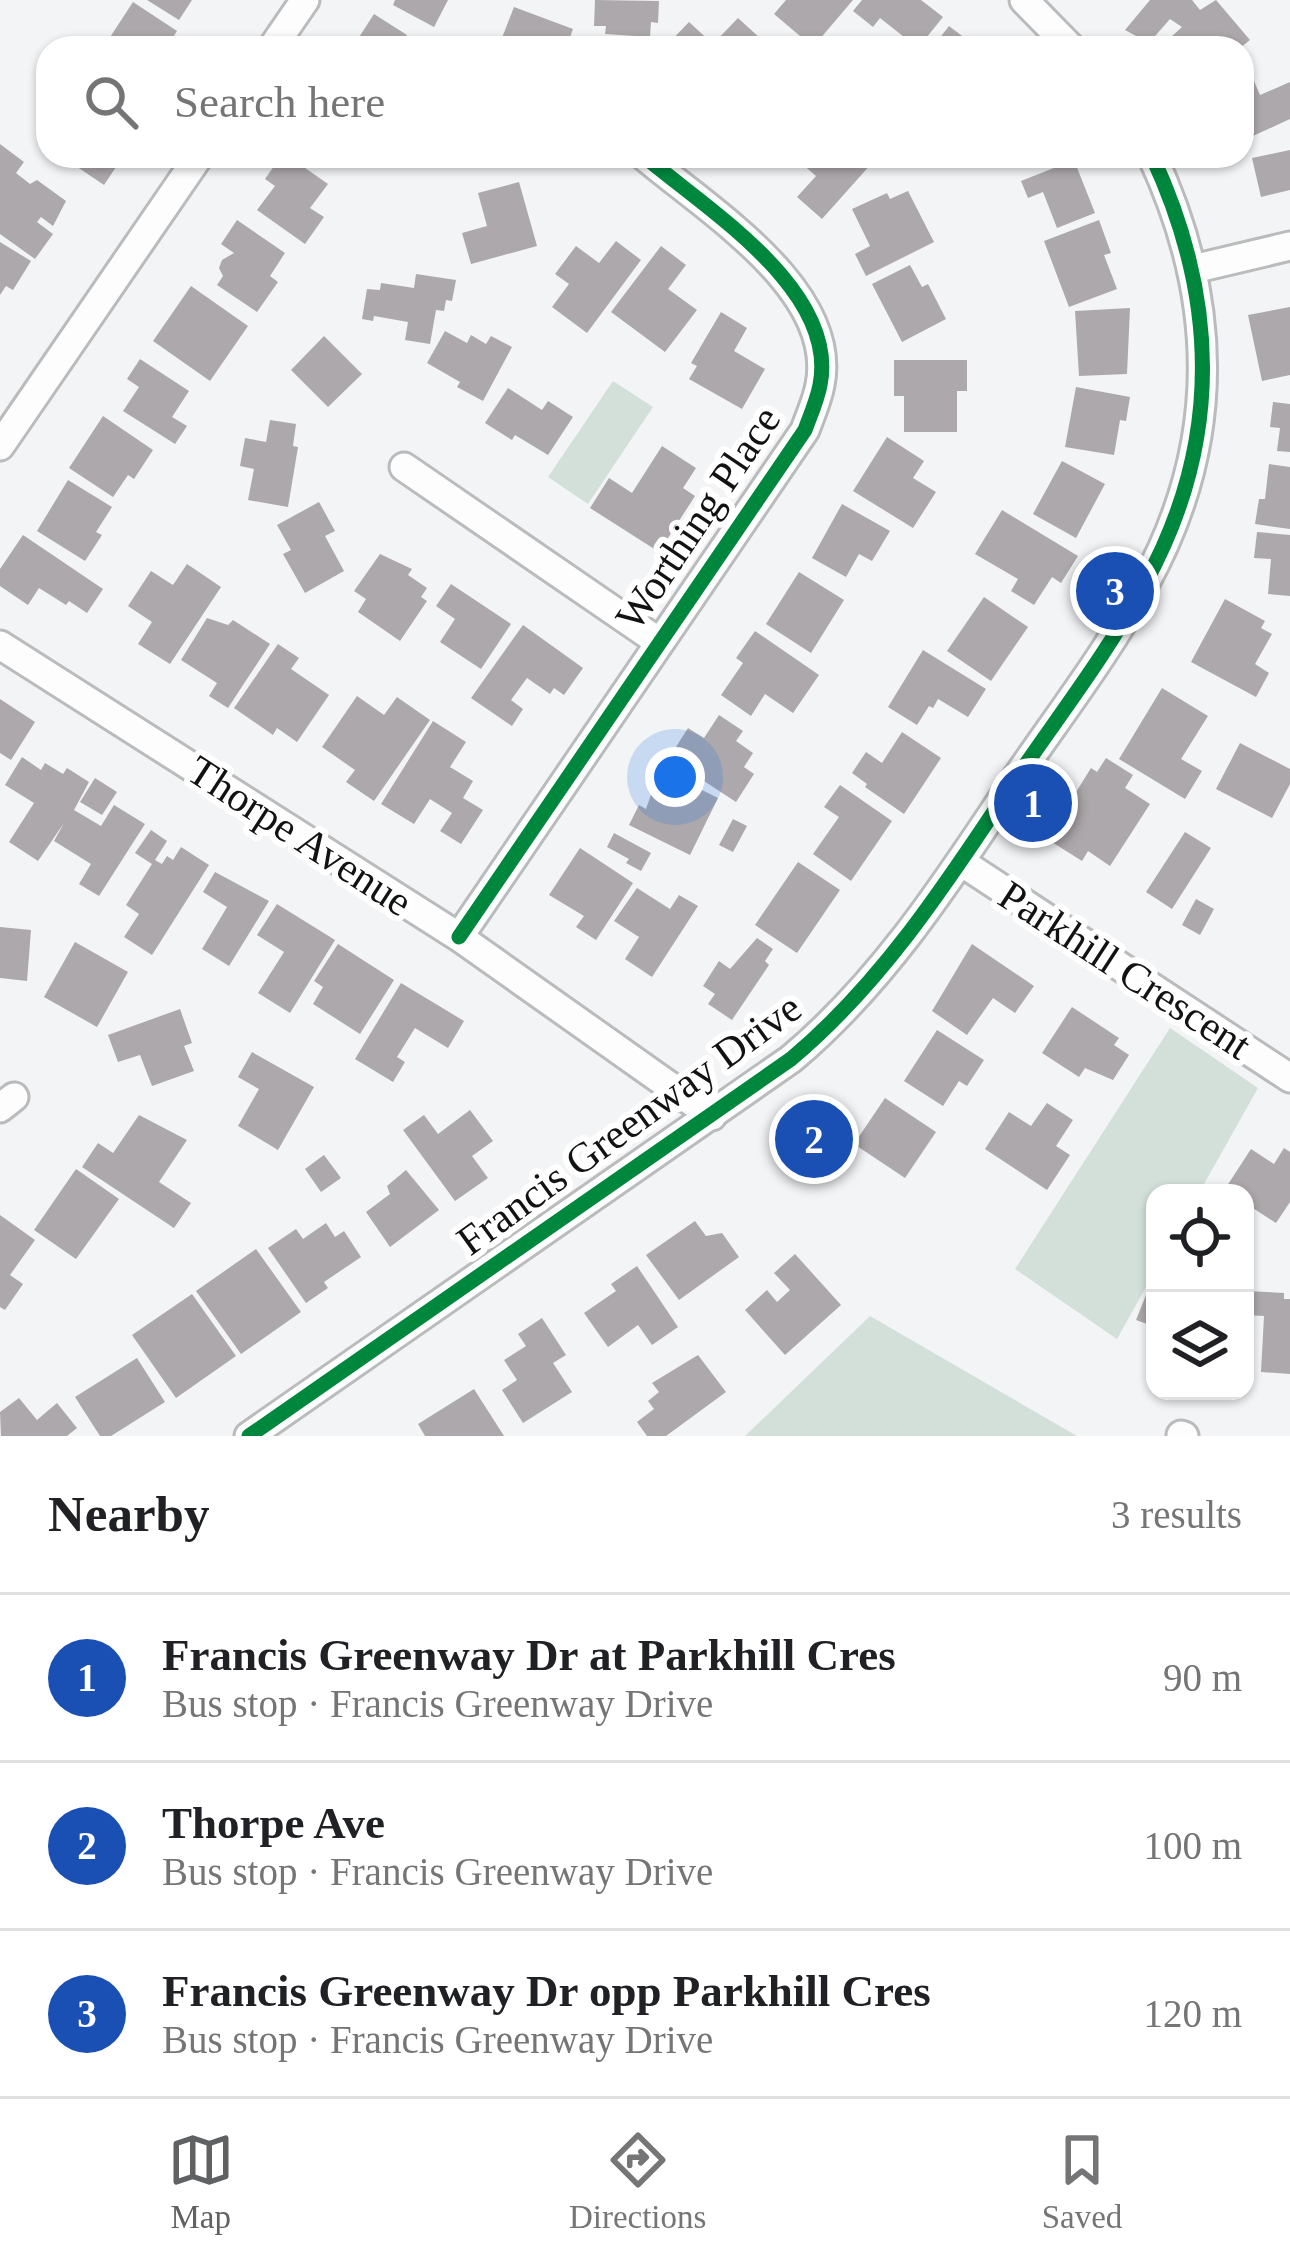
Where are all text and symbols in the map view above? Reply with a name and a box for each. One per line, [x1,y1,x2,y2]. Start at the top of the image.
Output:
search box [36,36,1254,168]
icon: search [78,69,144,135]
text: Search here [174,77,385,127]
street label: Worthing Place [606,398,790,638]
pin: 3 [1076,546,1154,636]
street label: Thorpe Avenue [180,747,420,925]
your location [645,747,705,807]
pin: 1 [994,758,1072,848]
street label: Parkhill Crescent [991,872,1260,1069]
street label: Francis Greenway Drive [448,984,810,1264]
pin: 2 [775,1094,853,1184]
map controls [1146,1184,1254,1400]
button: locate [1146,1184,1254,1292]
button: layers [1146,1292,1254,1400]
text: Nearby [48,1486,209,1542]
text: 3 results [1111,1493,1242,1536]
text: Francis Greenway Dr at Parkhill Cres [162,1630,896,1680]
text: 1 [77,1656,97,1699]
text: 90 m [1163,1656,1242,1699]
text: Bus stop · Francis Greenway Drive [162,1682,713,1725]
text: Thorpe Ave [162,1798,385,1848]
text: 2 [77,1824,97,1867]
text: 100 m [1143,1824,1242,1867]
text: Bus stop · Francis Greenway Drive [162,1850,713,1893]
text: Francis Greenway Dr opp Parkhill Cres [162,1966,931,2016]
text: 3 [77,1992,97,2035]
text: 120 m [1143,1992,1242,2035]
text: Bus stop · Francis Greenway Drive [162,2018,713,2061]
tab: Map [168,2127,234,2236]
tab: Directions [569,2127,706,2236]
tab: Saved [1042,2127,1122,2236]

